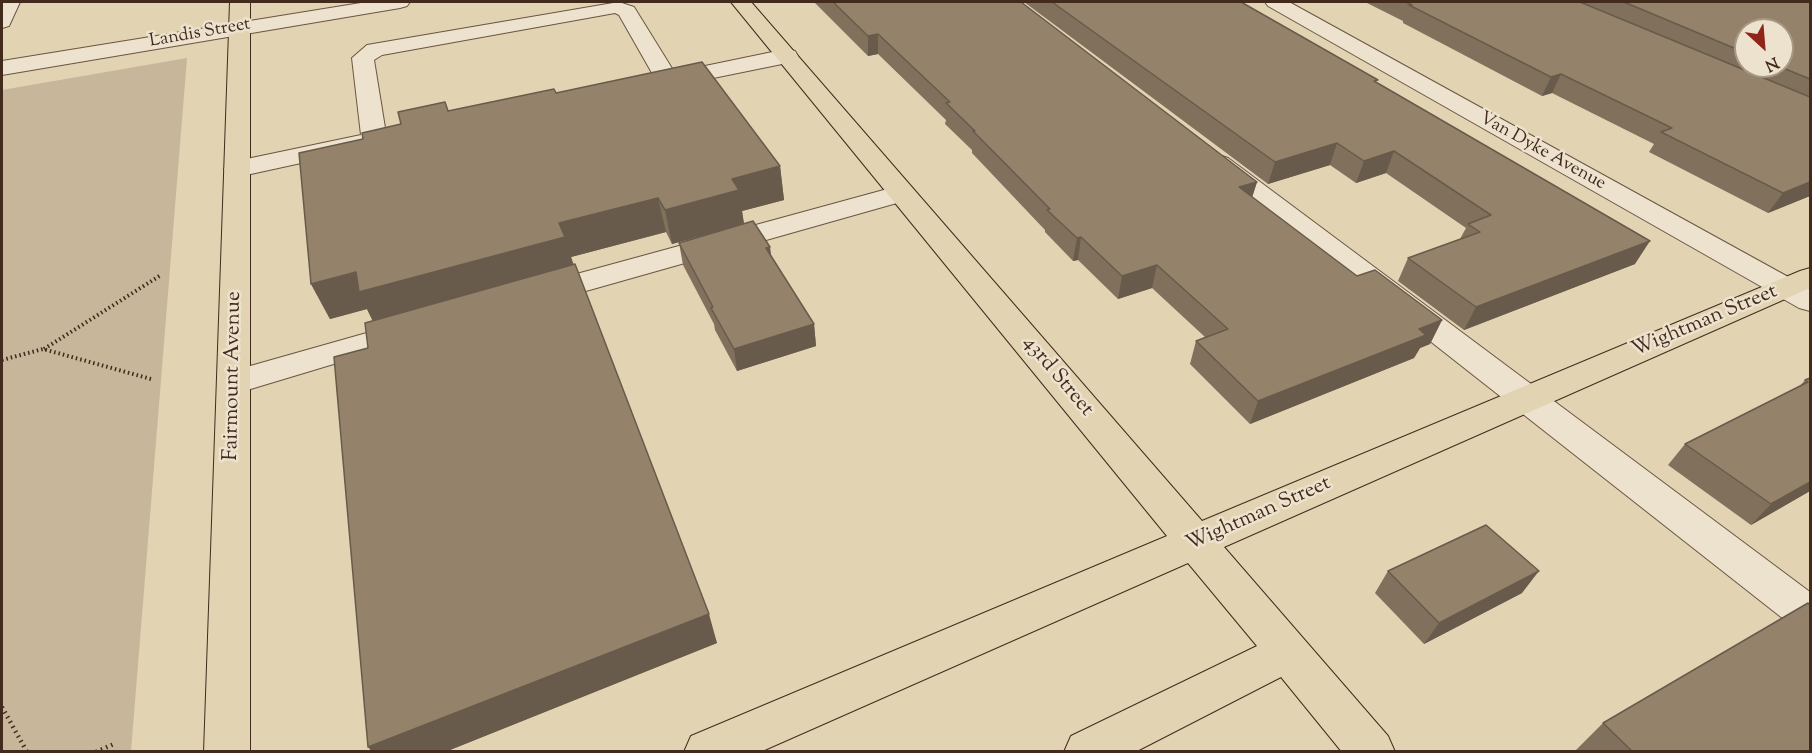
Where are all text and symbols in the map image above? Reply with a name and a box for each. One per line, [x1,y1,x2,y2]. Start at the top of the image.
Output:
street label: Landis Street [148,14,252,54]
north arrow [1734,18,1794,78]
text: N [1760,50,1782,76]
street label: Van Dyke Avenue [1475,108,1609,196]
street label: Wightman Street [1628,280,1782,364]
street label: Fairmount Avenue [220,291,248,461]
street label: 43rd Street [1016,332,1098,422]
street label: Wightman Street [1183,472,1335,558]

